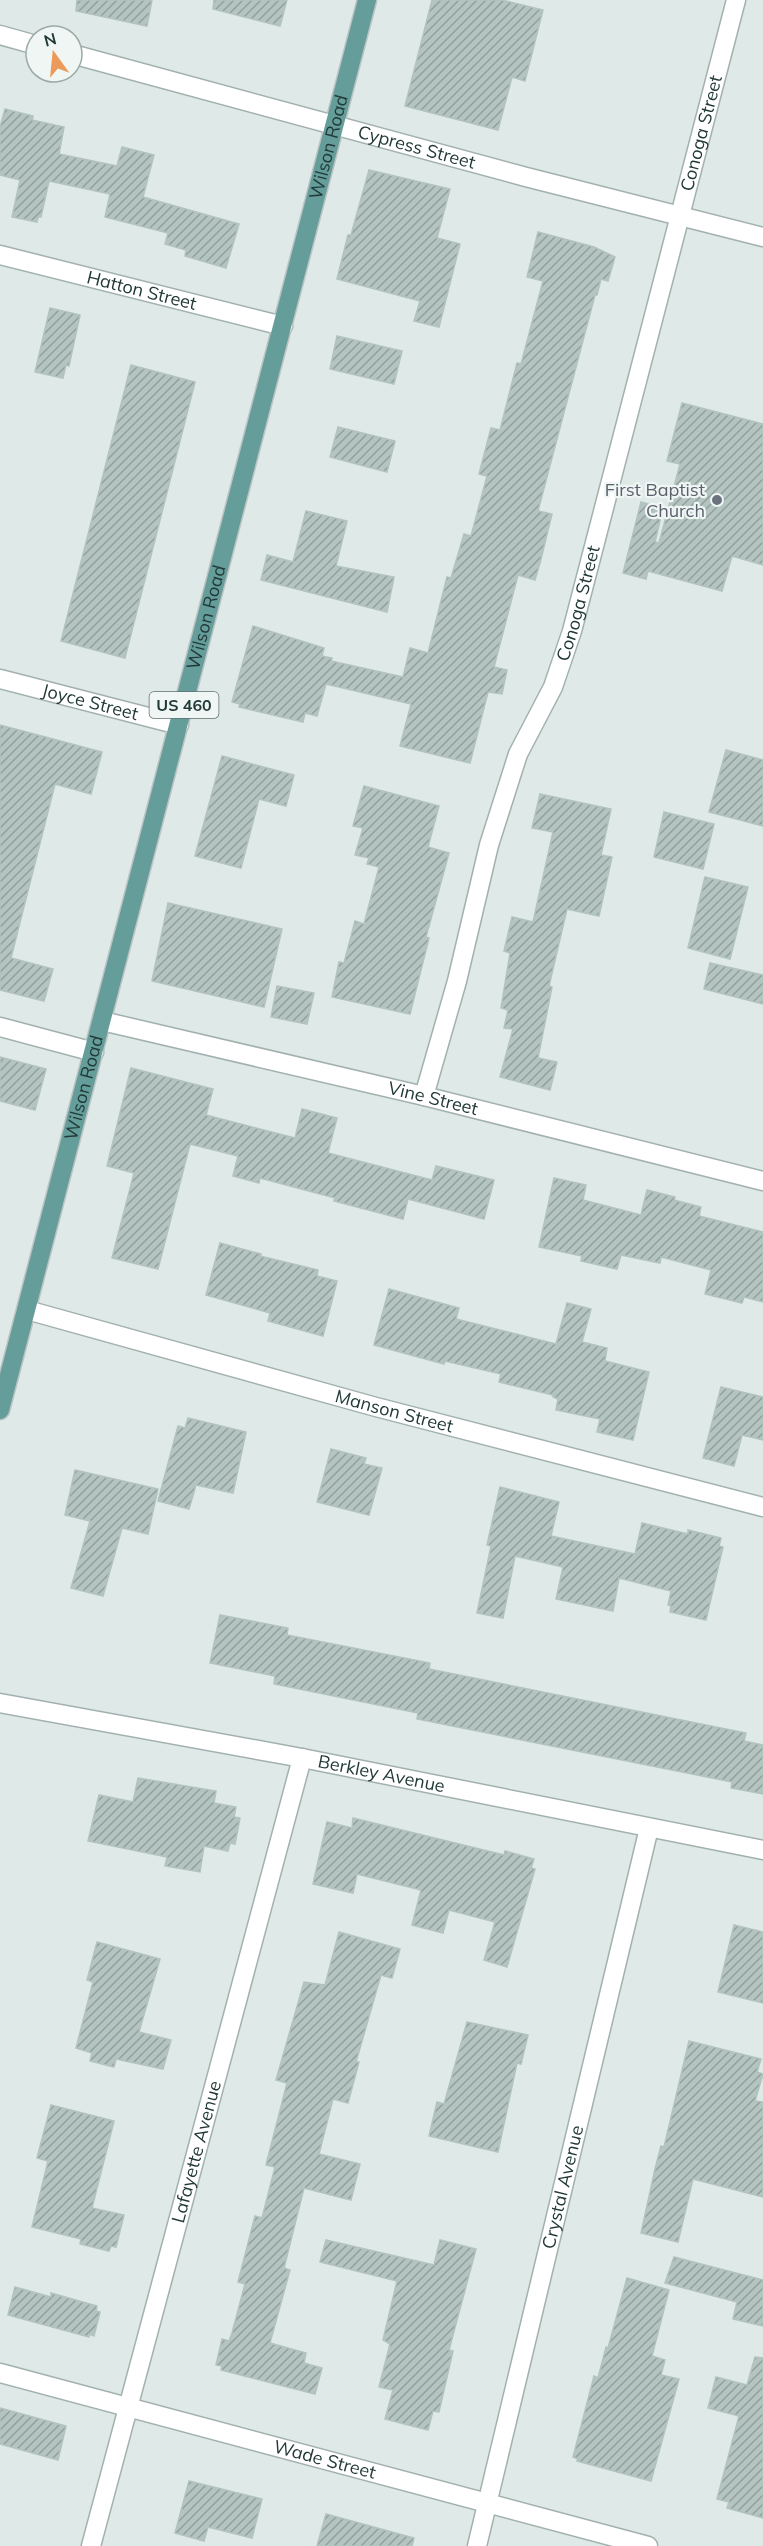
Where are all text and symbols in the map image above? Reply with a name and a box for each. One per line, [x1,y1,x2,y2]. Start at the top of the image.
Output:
north arrow [24,24,84,84]
text: N [42,28,59,51]
street label: Conoga Street [675,73,727,193]
street label: Wilson Road [304,92,353,202]
street label: Cypress Street [355,120,478,174]
street label: Hatton Street [84,265,199,315]
place label: First Baptist Church [605,478,705,522]
marker: First Baptist Church [710,493,724,507]
street label: Conoga Street [551,543,605,664]
street label: Wilson Road [181,562,230,672]
street label: Joyce Street [40,678,141,725]
road number: US 460 [150,692,219,718]
street label: Wilson Road [59,1033,108,1142]
street label: Vine Street [386,1076,481,1120]
street label: Manson Street [333,1384,456,1437]
street label: Berkley Avenue [316,1749,447,1797]
street label: Lafayette Avenue [166,2078,226,2225]
street label: Crystal Avenue [537,2123,588,2251]
street label: Wade Street [271,2435,378,2484]

